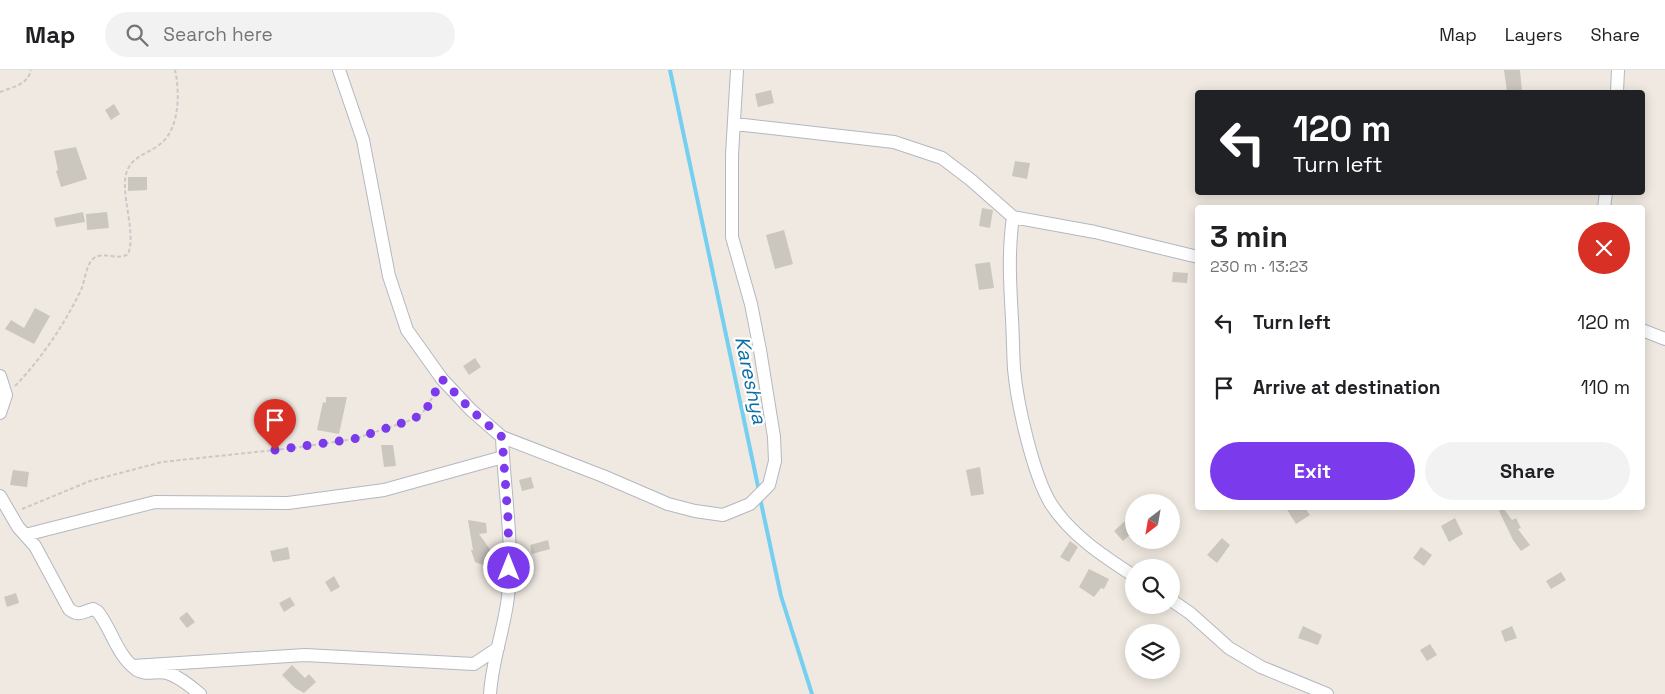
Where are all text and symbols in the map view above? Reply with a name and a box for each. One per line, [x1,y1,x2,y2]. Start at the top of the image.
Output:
search box [105,12,455,57]
text: Map [25,19,75,50]
icon: search [123,21,151,49]
text: Search here [163,22,273,47]
text: Map [1439,23,1477,46]
text: Layers [1505,23,1562,46]
text: Share [1590,23,1640,46]
text: 120 m [1293,107,1391,151]
icon: left [1210,110,1275,175]
text: Turn left [1293,150,1383,178]
text: 3 min [1210,217,1288,256]
button: close [1578,222,1630,274]
text: 230 m · 13:23 [1210,256,1308,277]
icon: left [1210,309,1238,337]
text: Turn left [1253,310,1331,335]
text: 120 m [1577,310,1630,335]
water label: Kareshya [729,334,773,427]
icon: arrive [1210,374,1238,402]
text: Arrive at destination [1253,375,1441,400]
text: 110 m [1581,375,1630,400]
pin [254,399,296,450]
icon: arrive [261,406,289,434]
button: Exit [1210,442,1415,500]
button: Share [1425,442,1630,500]
north arrow [1125,494,1180,549]
map controls [1125,494,1180,679]
position arrow [482,541,534,593]
button: search [1125,559,1180,614]
button: layers [1125,624,1180,679]

